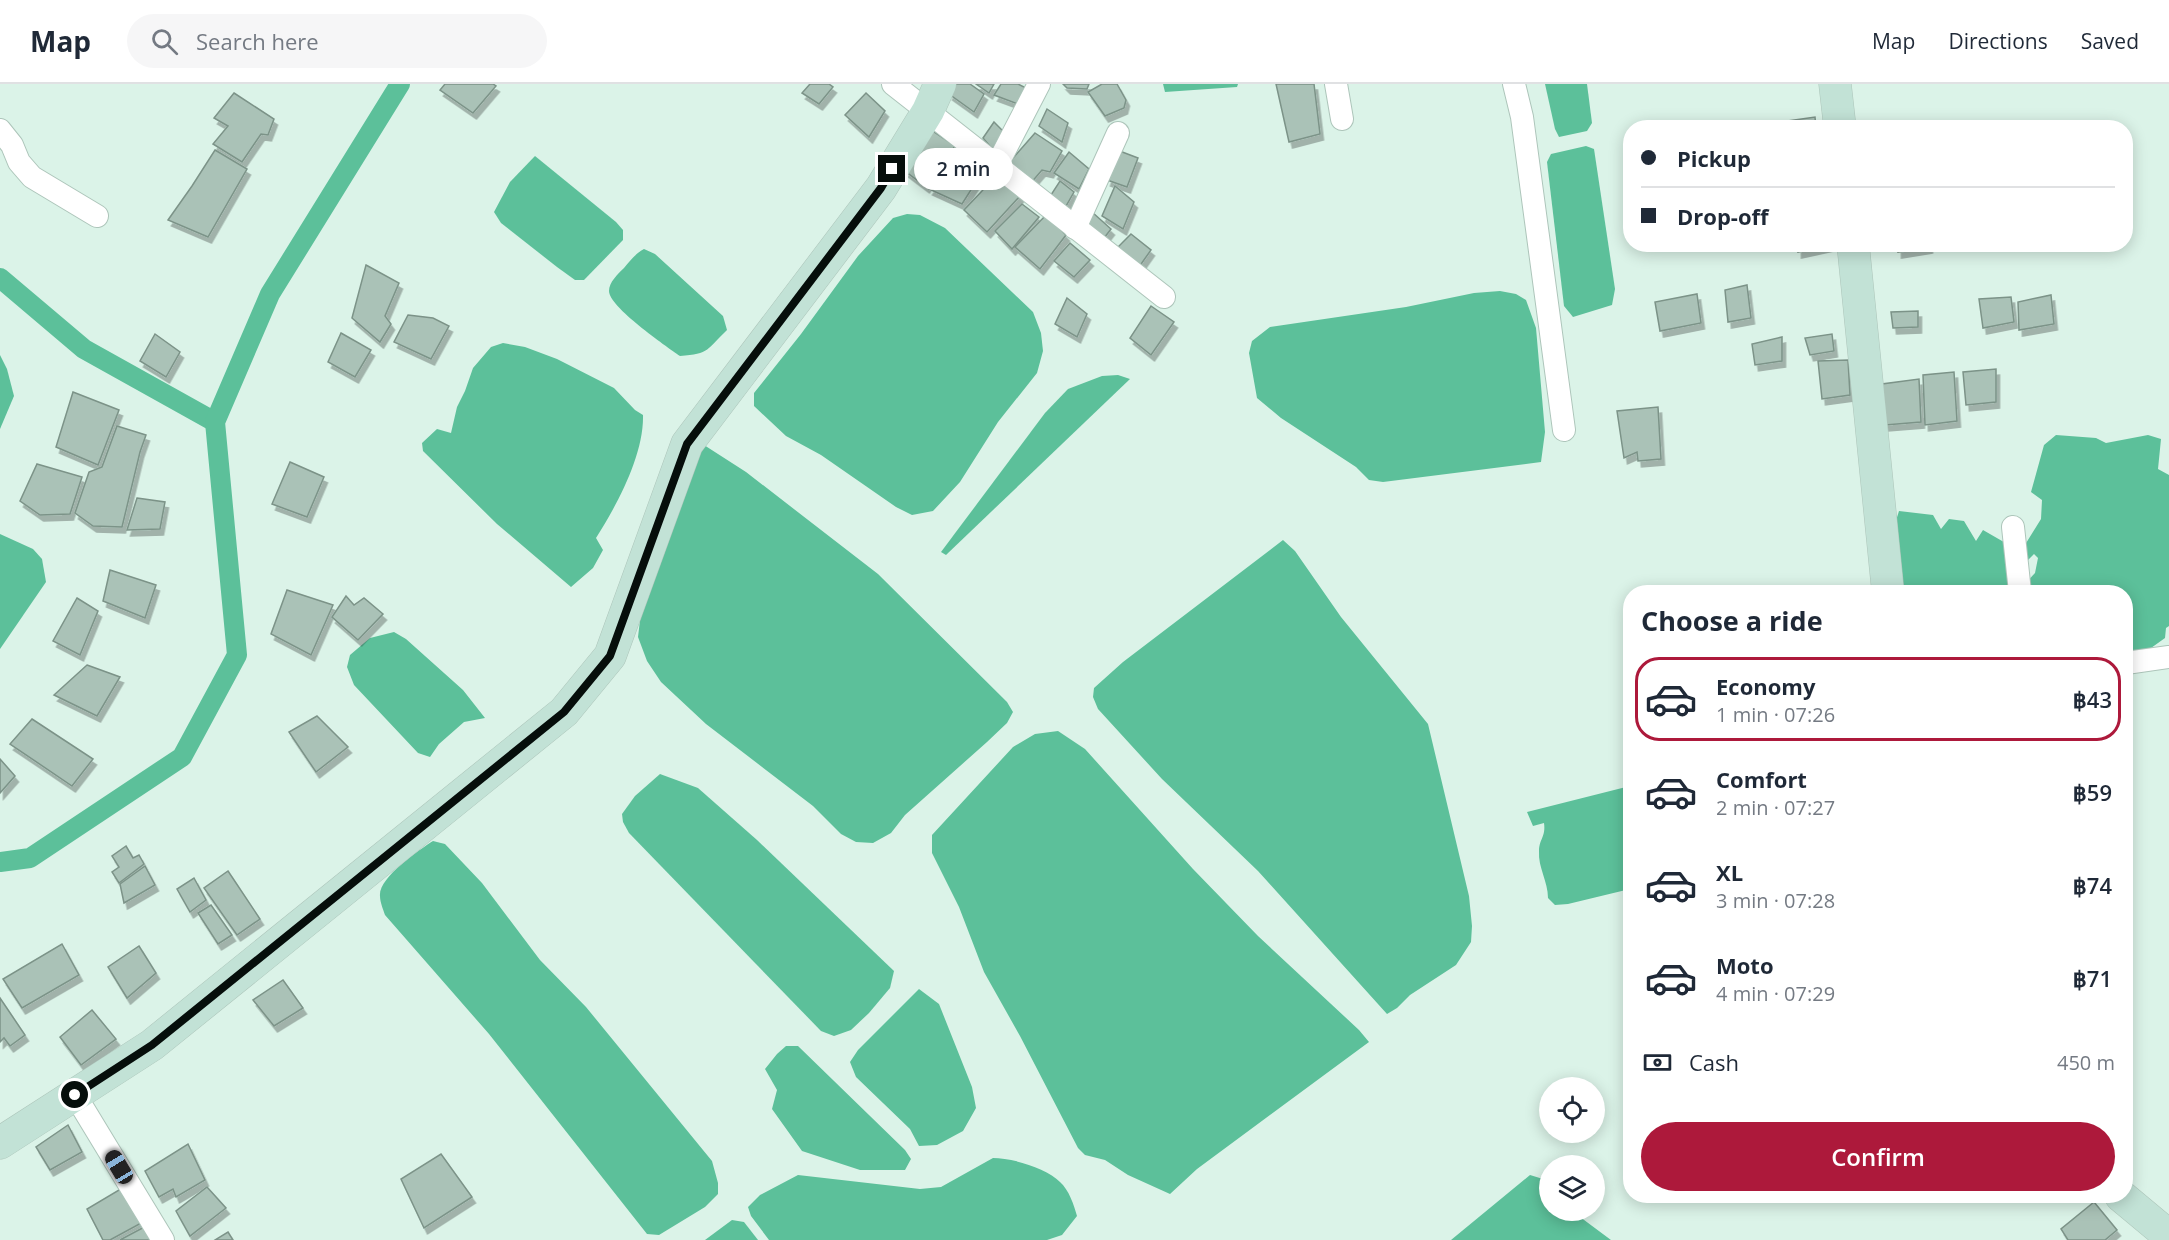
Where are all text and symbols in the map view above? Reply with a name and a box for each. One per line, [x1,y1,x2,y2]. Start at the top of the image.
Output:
search box [127,14,547,68]
text: Map [30,22,91,60]
icon: search [148,25,181,58]
text: Search here [196,26,319,56]
text: Map [1872,27,1915,55]
text: Directions [1948,27,2048,55]
text: Saved [2081,27,2139,55]
text: Pickup [1677,143,1751,173]
callout: 2 min [913,148,1012,190]
route end [878,155,905,182]
text: 2 min [937,155,991,182]
text: Drop-off [1677,201,1769,231]
text: Choose a ride [1641,602,1823,639]
text: Economy [1716,671,1815,701]
icon: car [1644,672,1698,726]
text: ฿43 [2073,684,2112,714]
text: 1 min · 07:26 [1716,701,1835,728]
text: Comfort [1716,764,1807,794]
icon: car [1644,765,1698,819]
text: ฿59 [2073,777,2112,807]
text: 2 min · 07:27 [1716,794,1835,821]
text: XL [1716,857,1743,887]
icon: car [1644,858,1698,912]
text: ฿74 [2073,870,2112,900]
text: 3 min · 07:28 [1716,887,1835,914]
text: Moto [1716,950,1774,980]
icon: car [1644,951,1698,1005]
text: ฿71 [2073,963,2112,993]
text: 4 min · 07:29 [1716,980,1835,1007]
icon: cash [1641,1046,1674,1079]
text: Cash [1689,1047,1739,1077]
text: 450 m [2057,1049,2115,1076]
map controls [1539,1077,1605,1221]
button: locate [1539,1077,1605,1143]
route start [61,1081,88,1108]
button: Confirm [1641,1122,2115,1191]
car [102,1147,136,1187]
button: layers [1539,1155,1605,1221]

